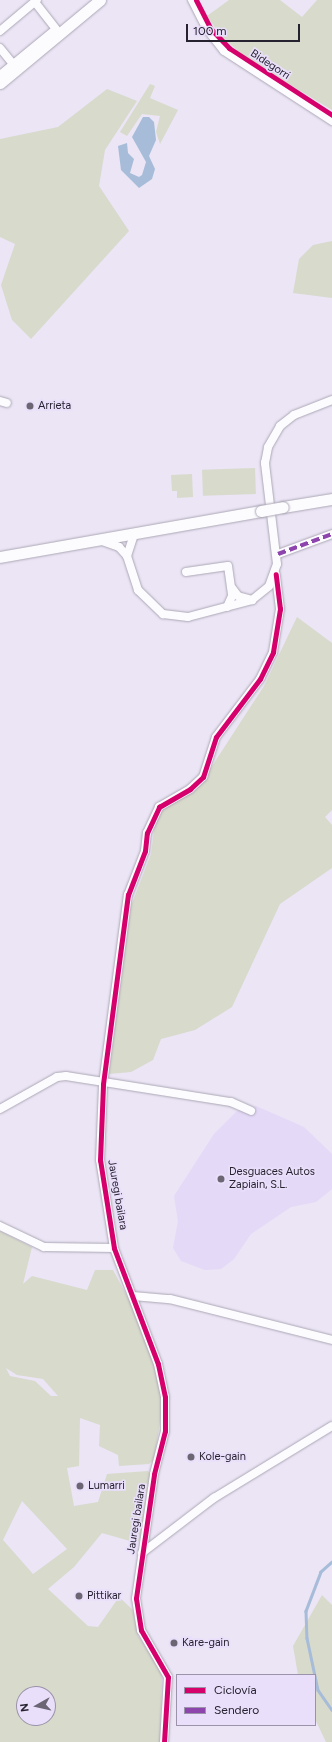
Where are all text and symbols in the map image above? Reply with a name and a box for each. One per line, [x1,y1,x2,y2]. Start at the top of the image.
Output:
scale bar [188,16,302,42]
text: 100 m [193,24,227,38]
street label: Bidegorri [248,47,292,83]
place label: Arrieta [38,399,71,413]
marker: Arrieta [25,401,35,411]
street label: Jauregi bailara [104,1159,130,1231]
place label: Desguaces Autos Zapiain, S.L. [229,1166,315,1192]
marker: Desguaces Autos Zapiain, S.L. [216,1174,226,1184]
place label: Kole-gain [199,1450,246,1464]
marker: Kole-gain [186,1452,196,1462]
place label: Lumarri [88,1479,125,1493]
marker: Lumarri [75,1481,85,1491]
street label: Jauregi bailara [125,1483,149,1555]
place label: Pittikar [87,1589,121,1603]
marker: Pittikar [74,1591,84,1601]
place label: Kare-gain [182,1636,229,1650]
marker: Kare-gain [169,1638,179,1648]
legend [176,1674,316,1726]
text: Ciclovía [214,1683,257,1697]
north arrow [16,1686,56,1726]
text: N [18,1702,32,1713]
text: Sendero [214,1703,259,1717]

